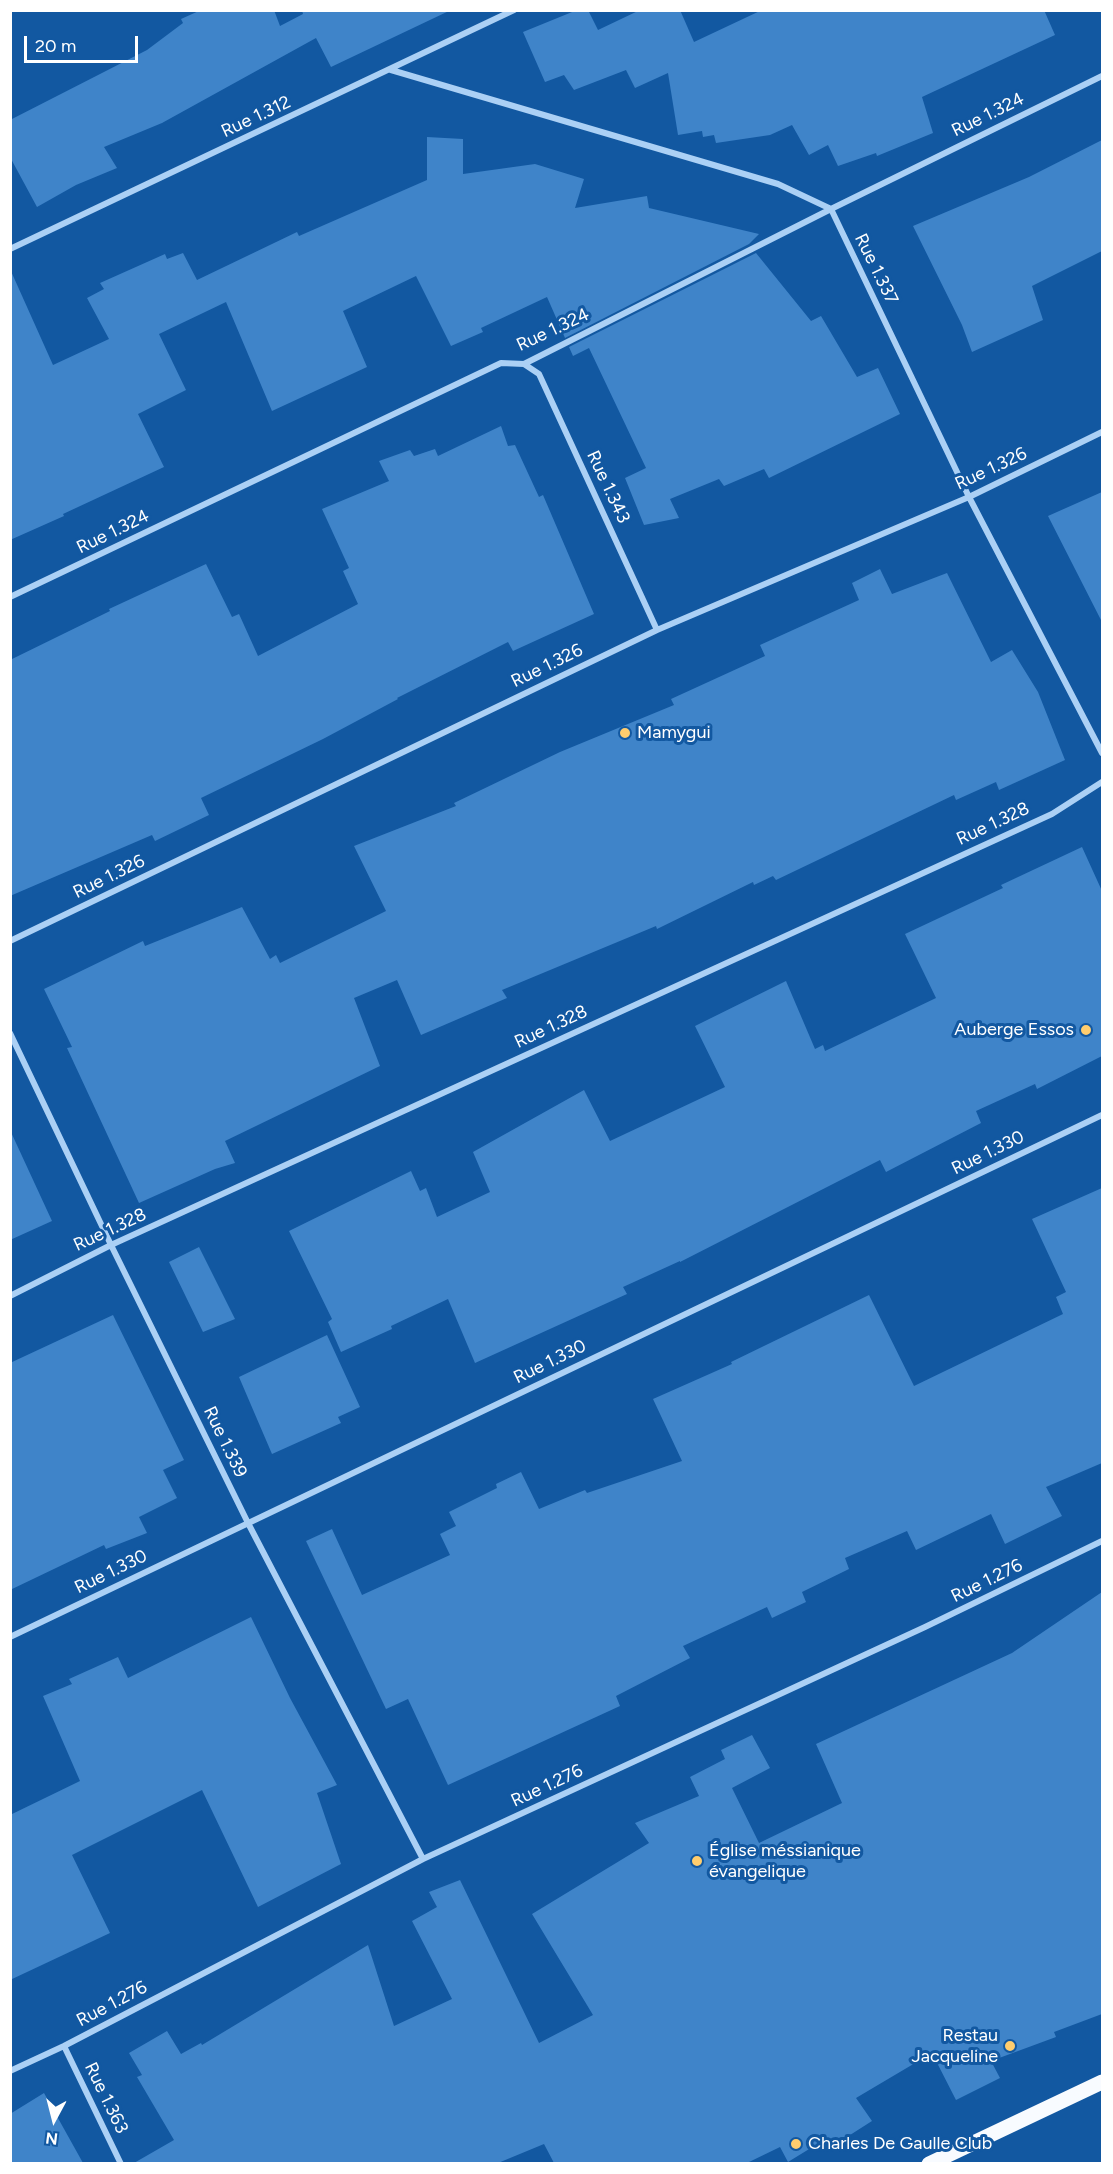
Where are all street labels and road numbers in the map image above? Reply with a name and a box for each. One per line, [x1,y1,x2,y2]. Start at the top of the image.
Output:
street label: Rue 1.324 [948,88,1028,142]
street label: Rue 1.312 [218,92,294,142]
street label: Rue 1.337 [850,230,902,308]
street label: Rue 1.324 [513,304,593,356]
street label: Rue 1.326 [952,443,1030,495]
street label: Rue 1.343 [582,447,634,527]
street label: Rue 1.324 [73,505,153,559]
street label: Rue 1.326 [508,639,586,693]
street label: Rue 1.328 [953,798,1033,850]
street label: Rue 1.326 [70,850,148,904]
street label: Rue 1.328 [511,1001,591,1053]
street label: Rue 1.330 [948,1126,1028,1180]
street label: Rue 1.328 [70,1204,150,1256]
street label: Rue 1.330 [510,1335,590,1389]
street label: Rue 1.339 [199,1403,251,1481]
street label: Rue 1.330 [71,1545,151,1599]
street label: Rue 1.276 [948,1554,1026,1608]
street label: Rue 1.276 [508,1760,586,1812]
street label: Rue 1.276 [73,1976,151,2032]
street label: Rue 1.363 [80,2059,132,2137]

